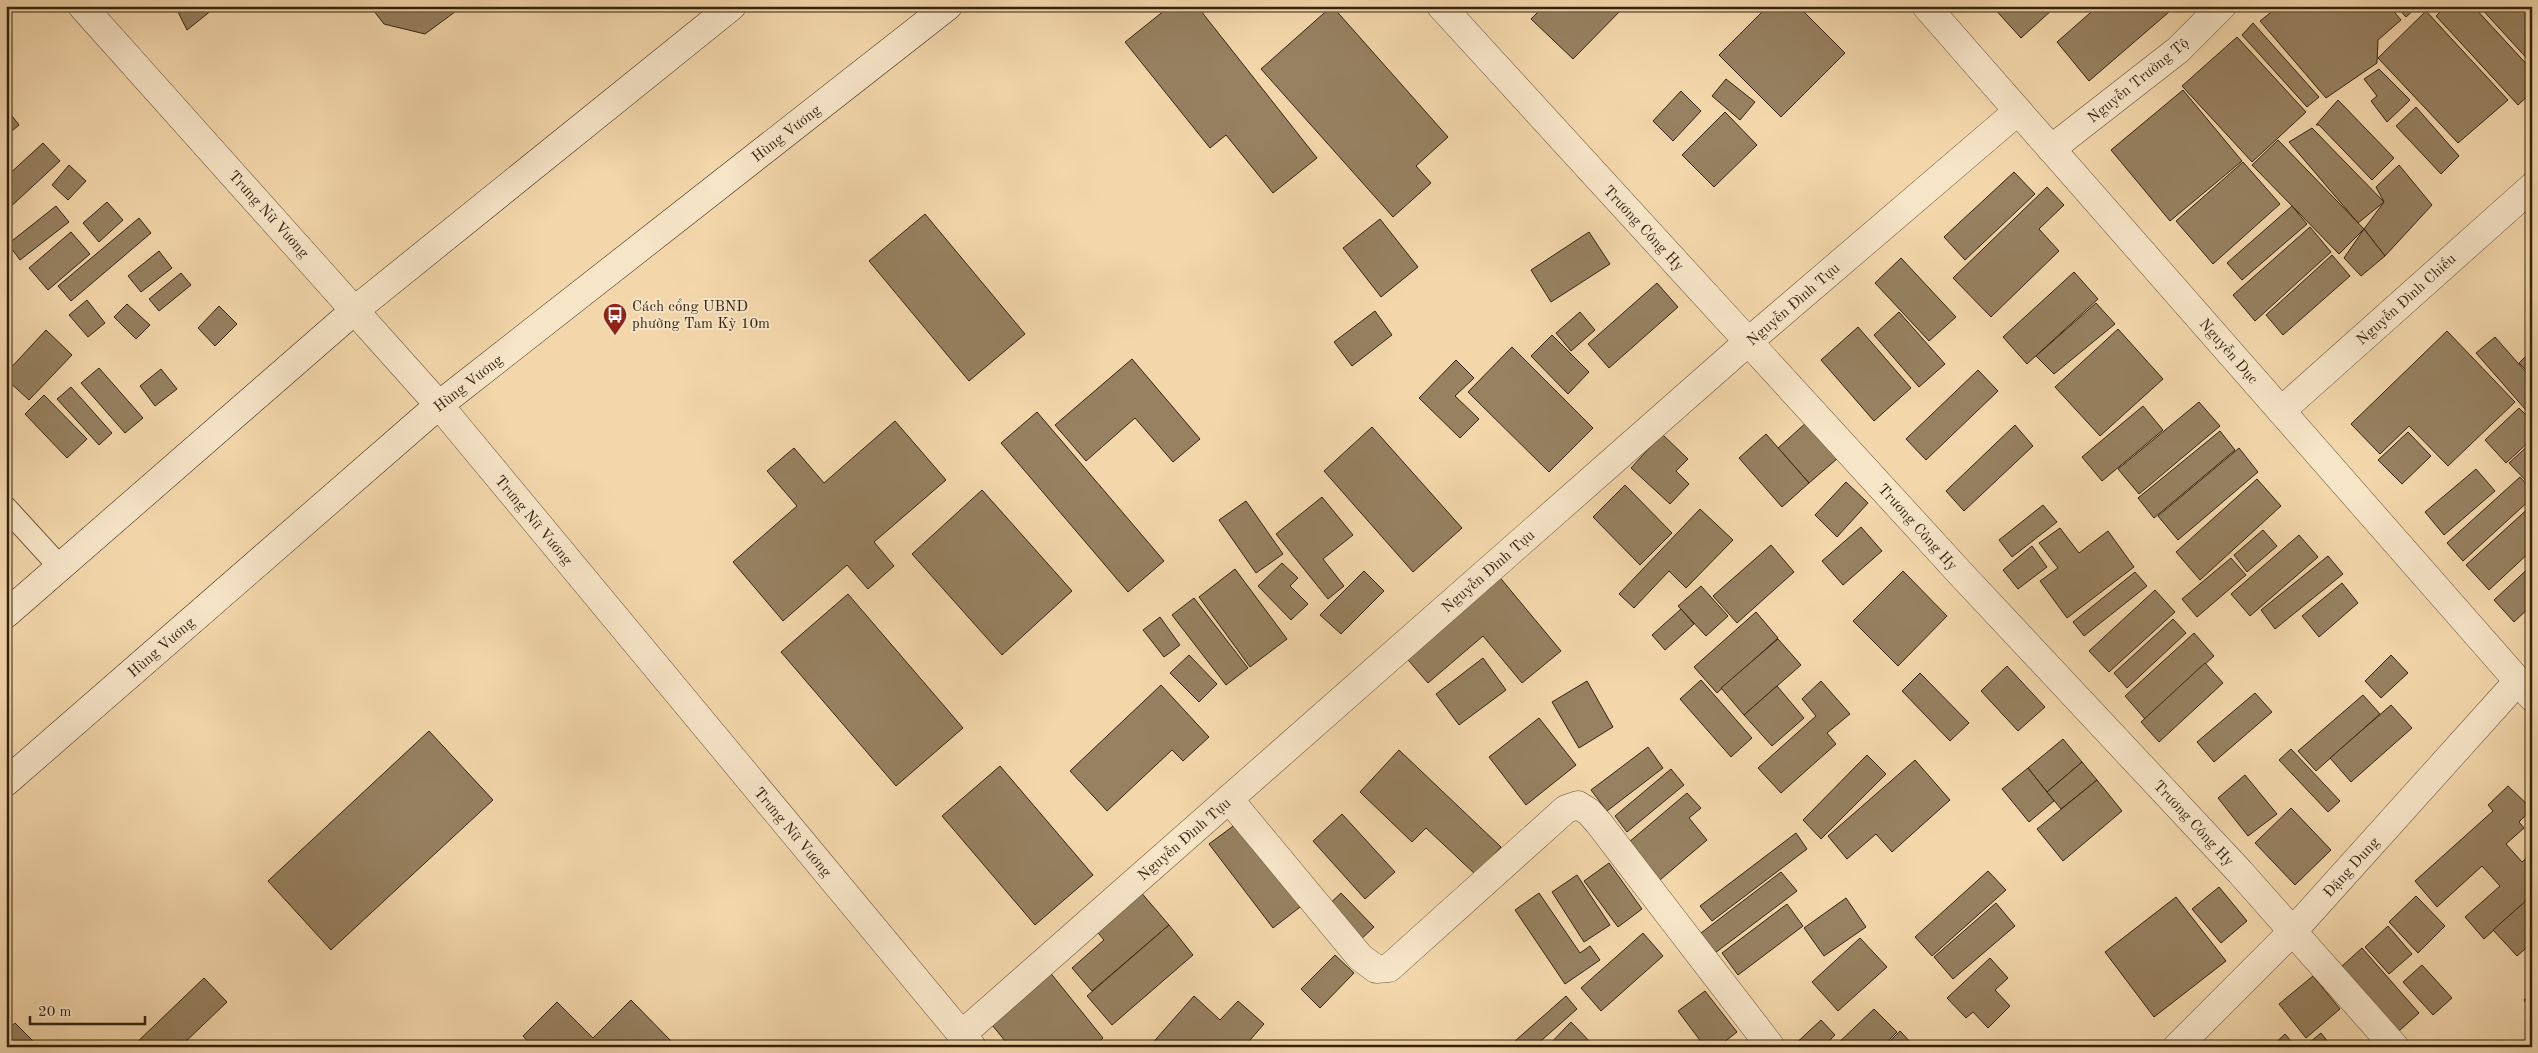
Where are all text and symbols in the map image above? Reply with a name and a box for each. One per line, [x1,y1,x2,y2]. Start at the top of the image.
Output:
street label: Nguyễn Trường Tộ [2085,35,2192,126]
street label: Hùng Vương [750,103,824,166]
street label: Trưng Nữ Vương [225,169,311,261]
street label: Trương Công Hy [1600,184,1686,275]
street label: Nguyễn Đình Chiểu [2353,250,2460,348]
street label: Nguyễn Đình Tựu [1744,260,1843,349]
place label: Cách cổng UBND phường Tam Kỳ 10m [632,298,770,332]
bus stop icon: Cách cổng UBND phường Tam Kỳ 10m [602,302,628,336]
street label: Nguyễn Dục [2196,316,2261,388]
street label: Hùng Vương [432,353,506,416]
street label: Trưng Nữ Vương [491,473,574,569]
street label: Trương Công Hy [1874,482,1959,574]
street label: Nguyễn Đình Tựu [1439,527,1538,616]
street label: Hùng Vương [126,615,198,681]
street label: Trương Công Hy [2150,779,2236,870]
street label: Trưng Nữ Vương [750,785,833,881]
street label: Nguyễn Đình Tựu [1135,795,1234,884]
street label: Đặng Dung [2321,835,2383,901]
scale bar [30,993,145,1025]
text: 20 m [38,1005,72,1020]

